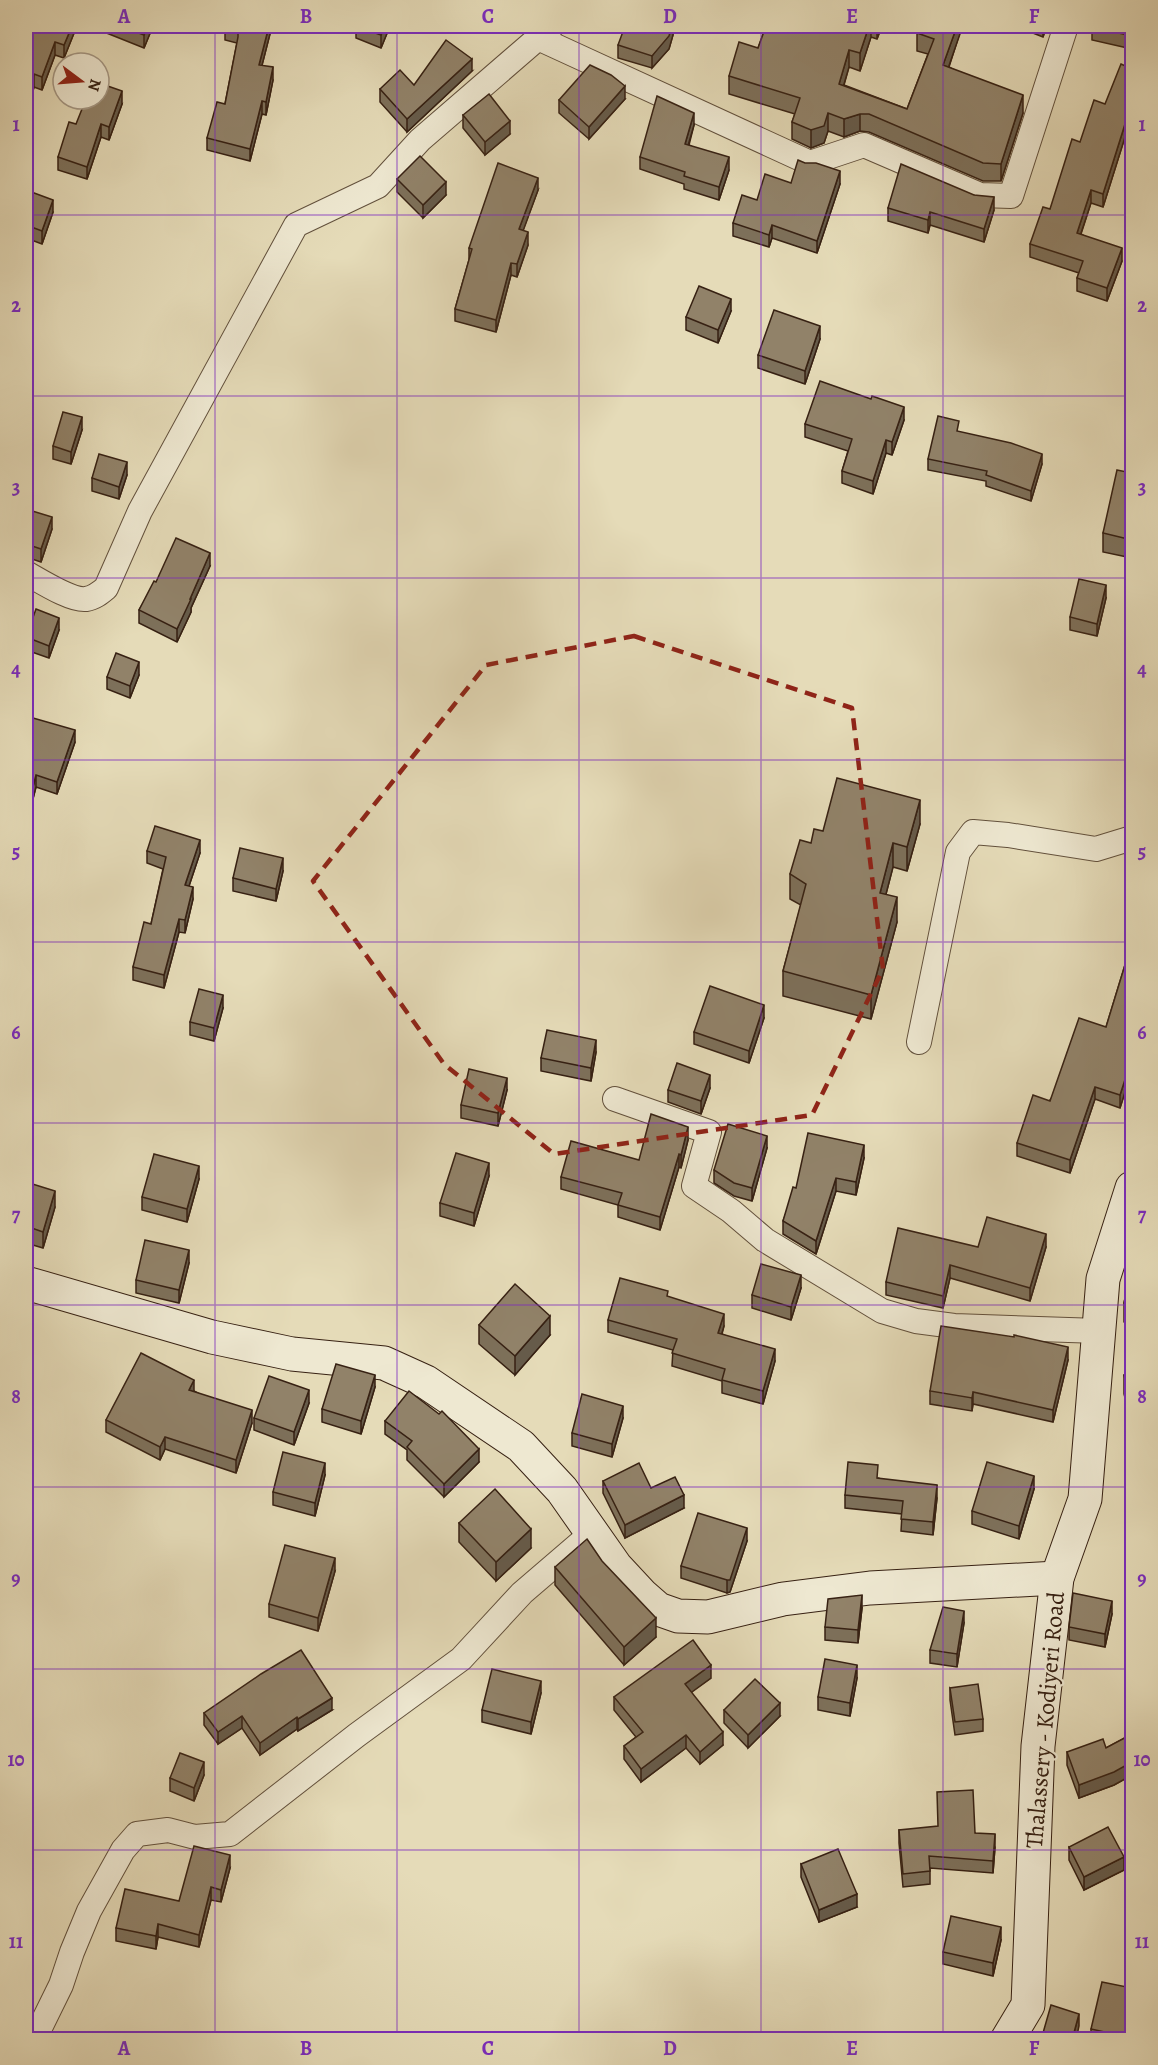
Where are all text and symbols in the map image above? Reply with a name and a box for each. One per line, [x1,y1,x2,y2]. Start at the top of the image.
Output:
text: A [117,3,131,30]
text: B [300,3,312,30]
text: C [482,3,494,30]
text: D [663,3,677,30]
text: E [846,3,858,30]
text: F [1029,3,1040,30]
north arrow [51,51,111,111]
text: N [82,76,107,94]
text: 1 [12,111,20,138]
text: 1 [1138,111,1146,138]
text: 2 [11,292,21,319]
text: 2 [1137,292,1147,319]
text: 3 [12,474,20,501]
text: 3 [1138,474,1146,501]
text: 4 [11,656,21,683]
text: 4 [1137,656,1147,683]
text: 5 [12,838,20,865]
text: 5 [1138,838,1146,865]
text: 6 [11,1019,21,1046]
text: 6 [1137,1019,1147,1046]
text: 7 [12,1201,21,1228]
text: 7 [1138,1201,1147,1228]
text: 8 [11,1383,21,1410]
text: 8 [1137,1383,1147,1410]
text: 9 [11,1565,21,1592]
text: 9 [1137,1565,1147,1592]
street label: Thalassery - Kodiyeri Road [1018,1590,1072,1850]
text: 10 [7,1746,25,1773]
text: 10 [1133,1746,1151,1773]
text: 11 [9,1928,23,1955]
text: 11 [1135,1928,1149,1955]
text: A [117,2035,131,2062]
text: B [300,2035,312,2062]
text: C [482,2035,494,2062]
text: D [663,2035,677,2062]
text: E [846,2035,858,2062]
text: F [1029,2035,1040,2062]

